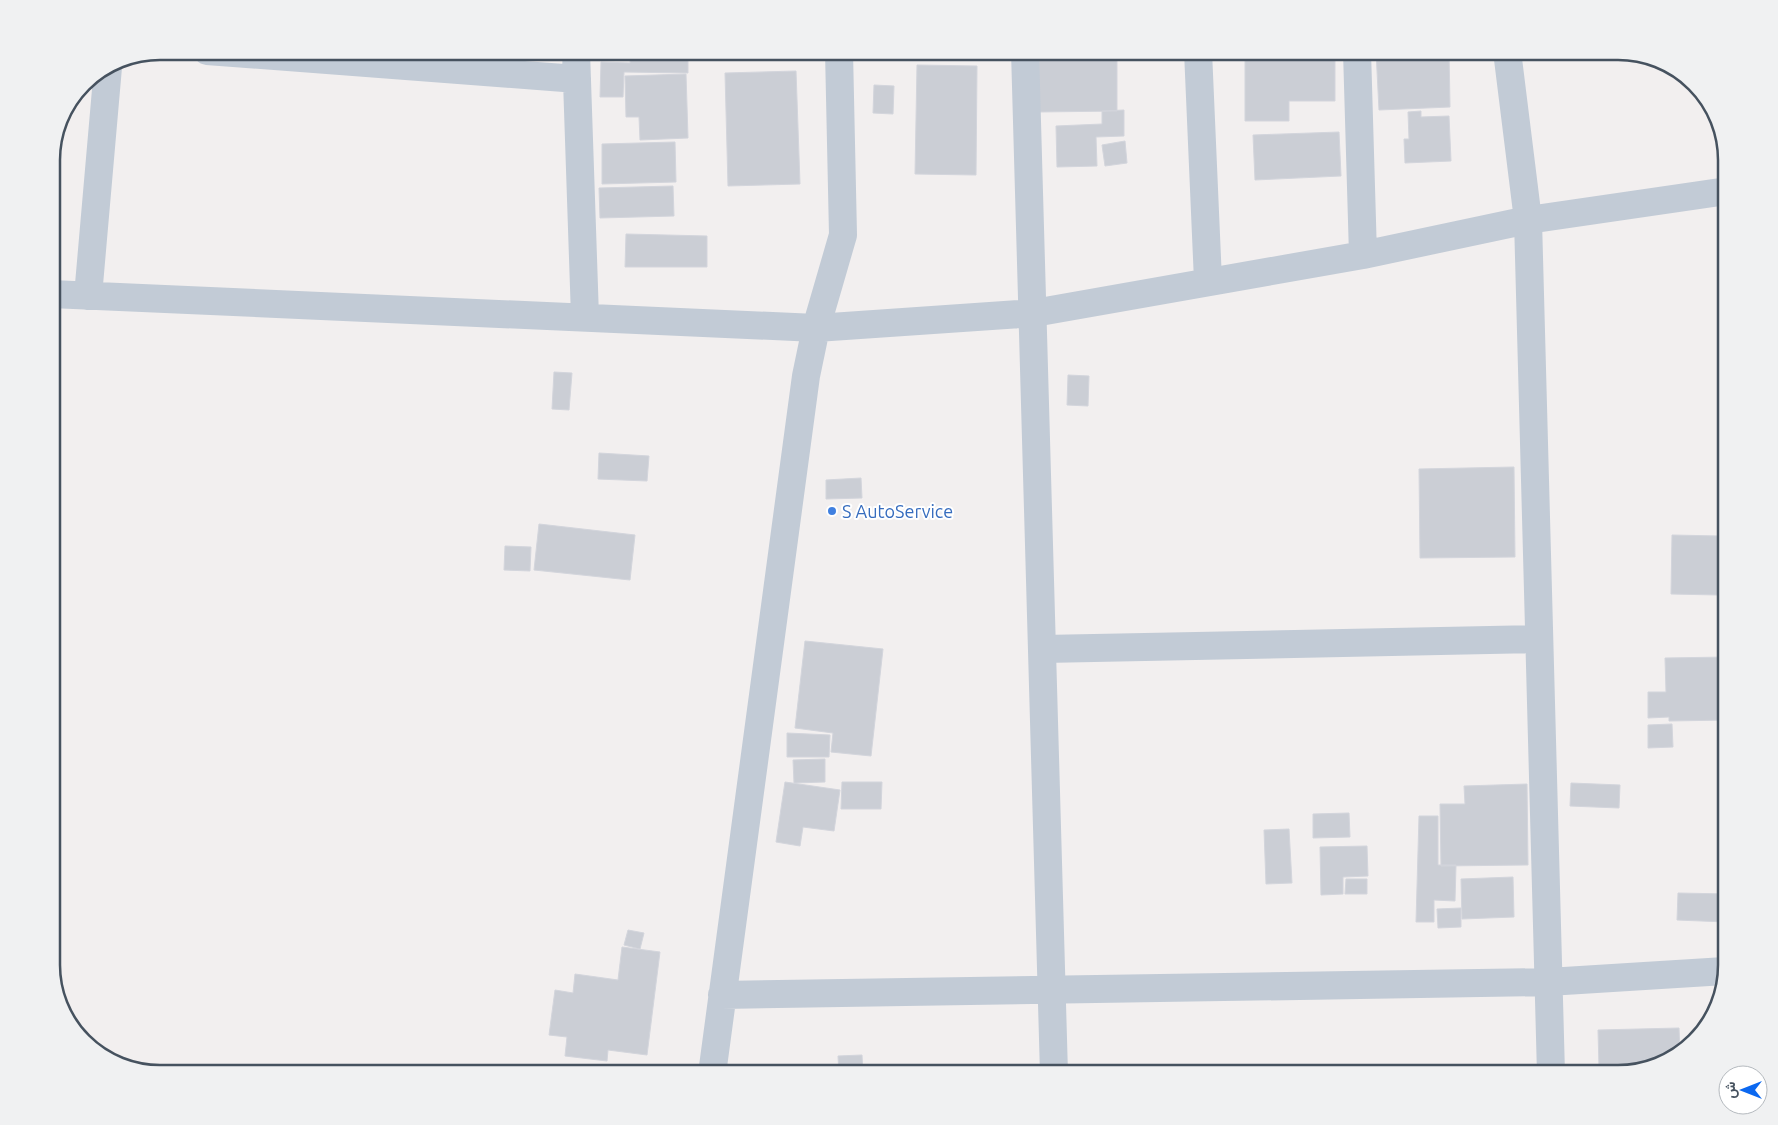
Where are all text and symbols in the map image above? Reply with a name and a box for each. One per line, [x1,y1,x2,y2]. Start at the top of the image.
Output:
place label: S AutoService [842,501,953,521]
marker: S AutoService [826,505,838,517]
north arrow [1718,1065,1768,1115]
text: ش [1722,1081,1739,1098]

